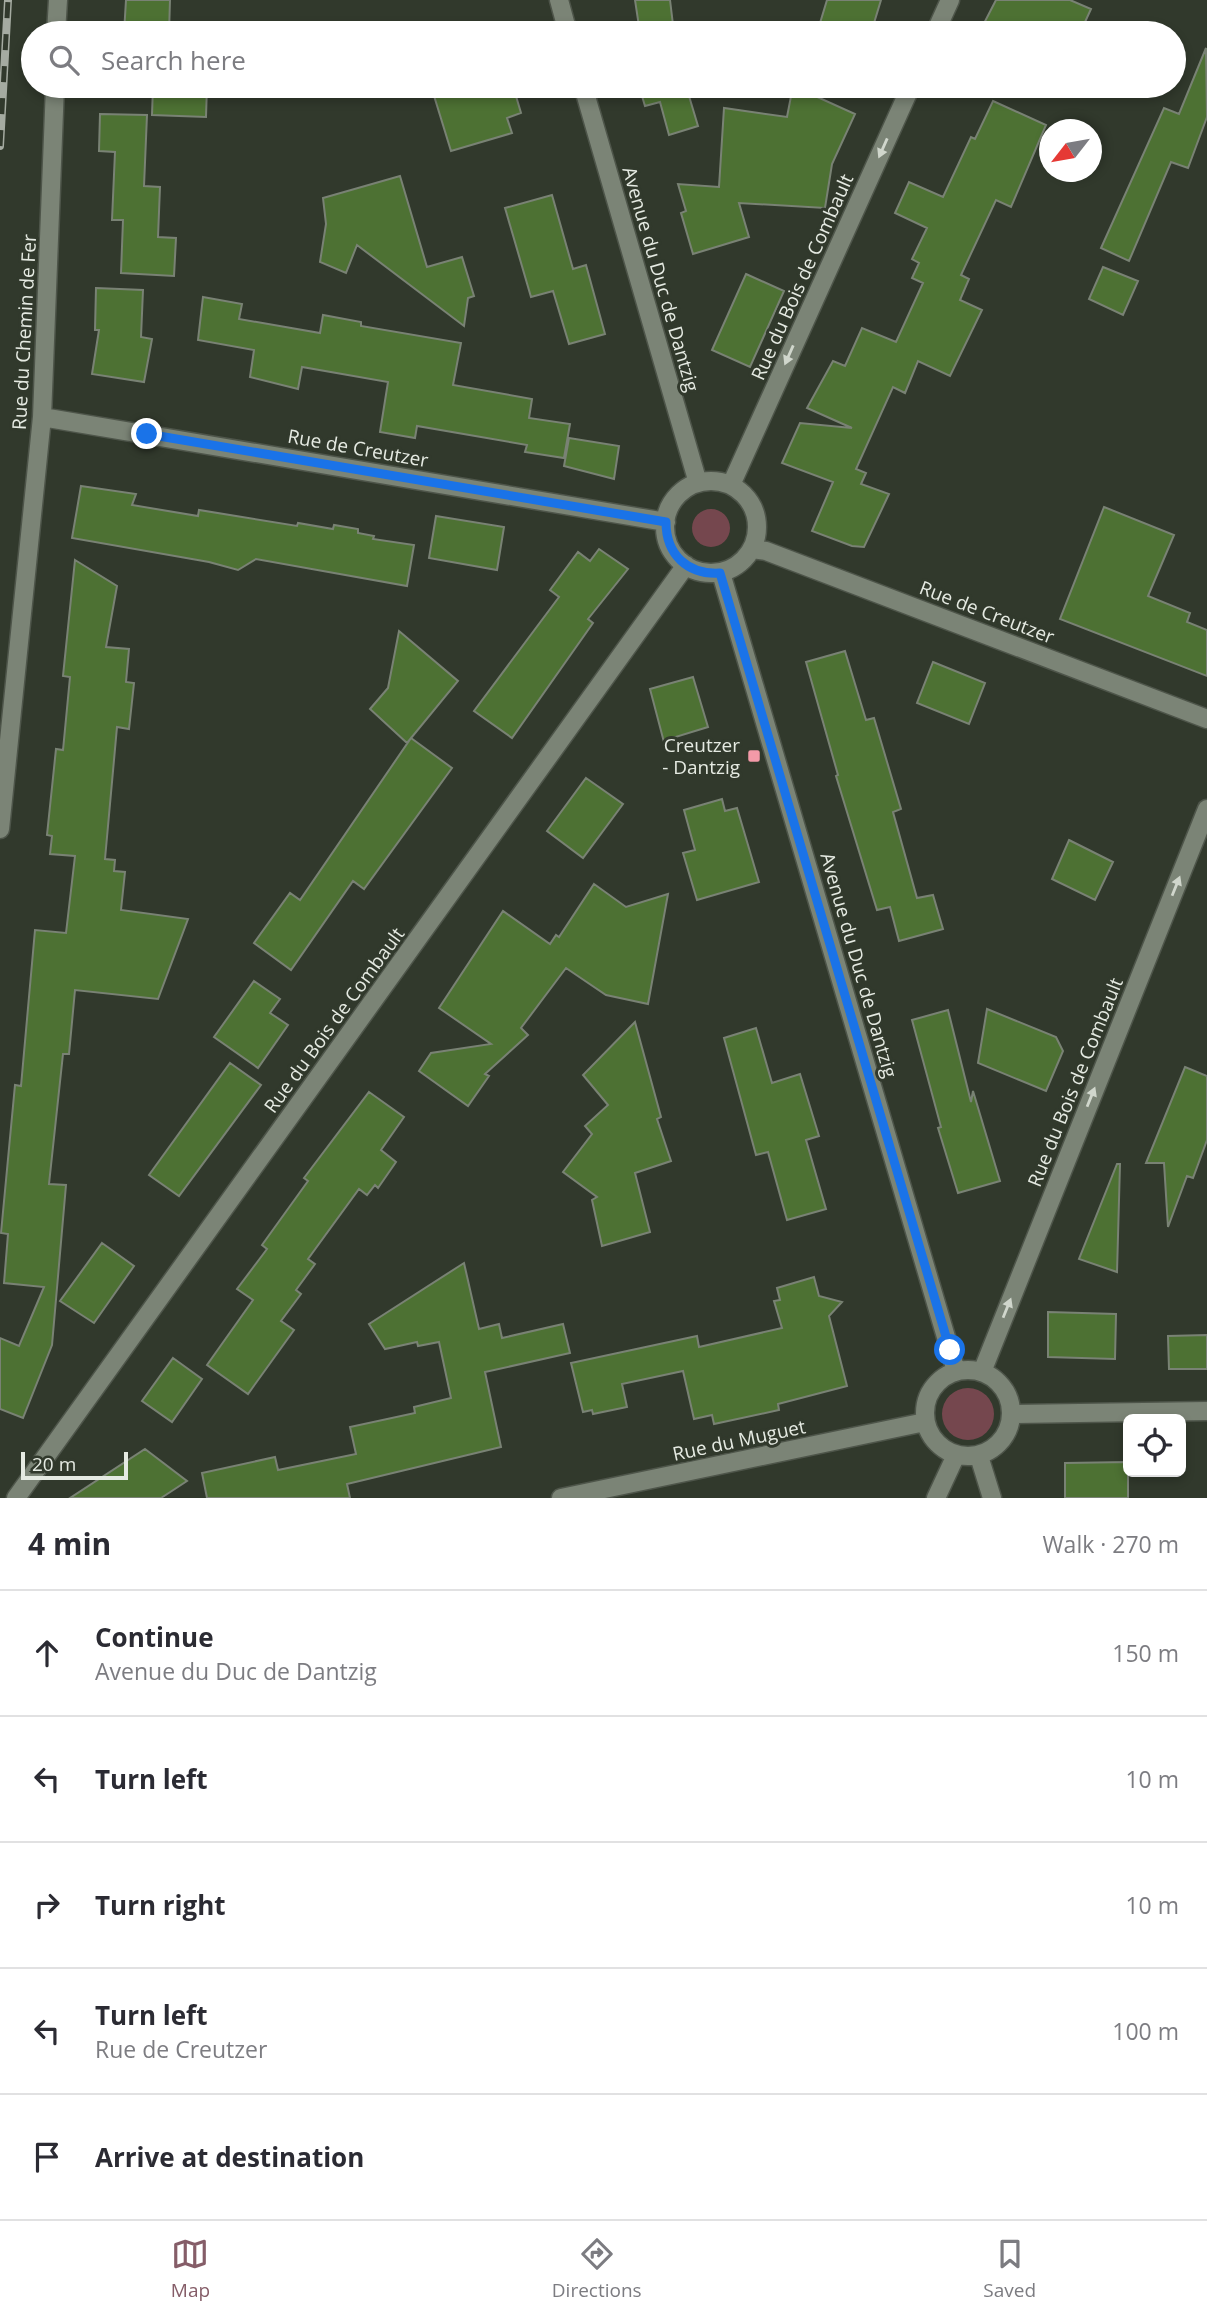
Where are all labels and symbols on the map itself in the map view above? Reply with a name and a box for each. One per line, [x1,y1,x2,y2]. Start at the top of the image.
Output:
north arrow [1039,119,1102,182]
one-way arrow [877,138,889,158]
street label: Avenue du Duc de Dantzig [616,164,706,394]
street label: Rue du Bois de Combault [745,170,859,384]
street label: Rue du Chemin de Fer [6,233,42,431]
one-way arrow [783,345,795,365]
route end [131,418,162,449]
street label: Rue de Creutzer [286,423,431,473]
street label: Rue de Creutzer [916,574,1058,650]
place label: Creutzer - Dantzig [662,732,740,780]
marker: Creutzer - Dantzig [746,748,762,764]
street label: Avenue du Duc de Dantzig [814,850,904,1080]
one-way arrow [1171,875,1182,896]
street label: Rue du Bois de Combault [258,922,410,1118]
street label: Rue du Bois de Combault [1021,973,1129,1190]
one-way arrow [1086,1086,1097,1107]
one-way arrow [1001,1297,1012,1318]
route start [934,1334,965,1365]
street label: Rue du Muguet [670,1413,808,1467]
scale bar [21,1449,128,1481]

